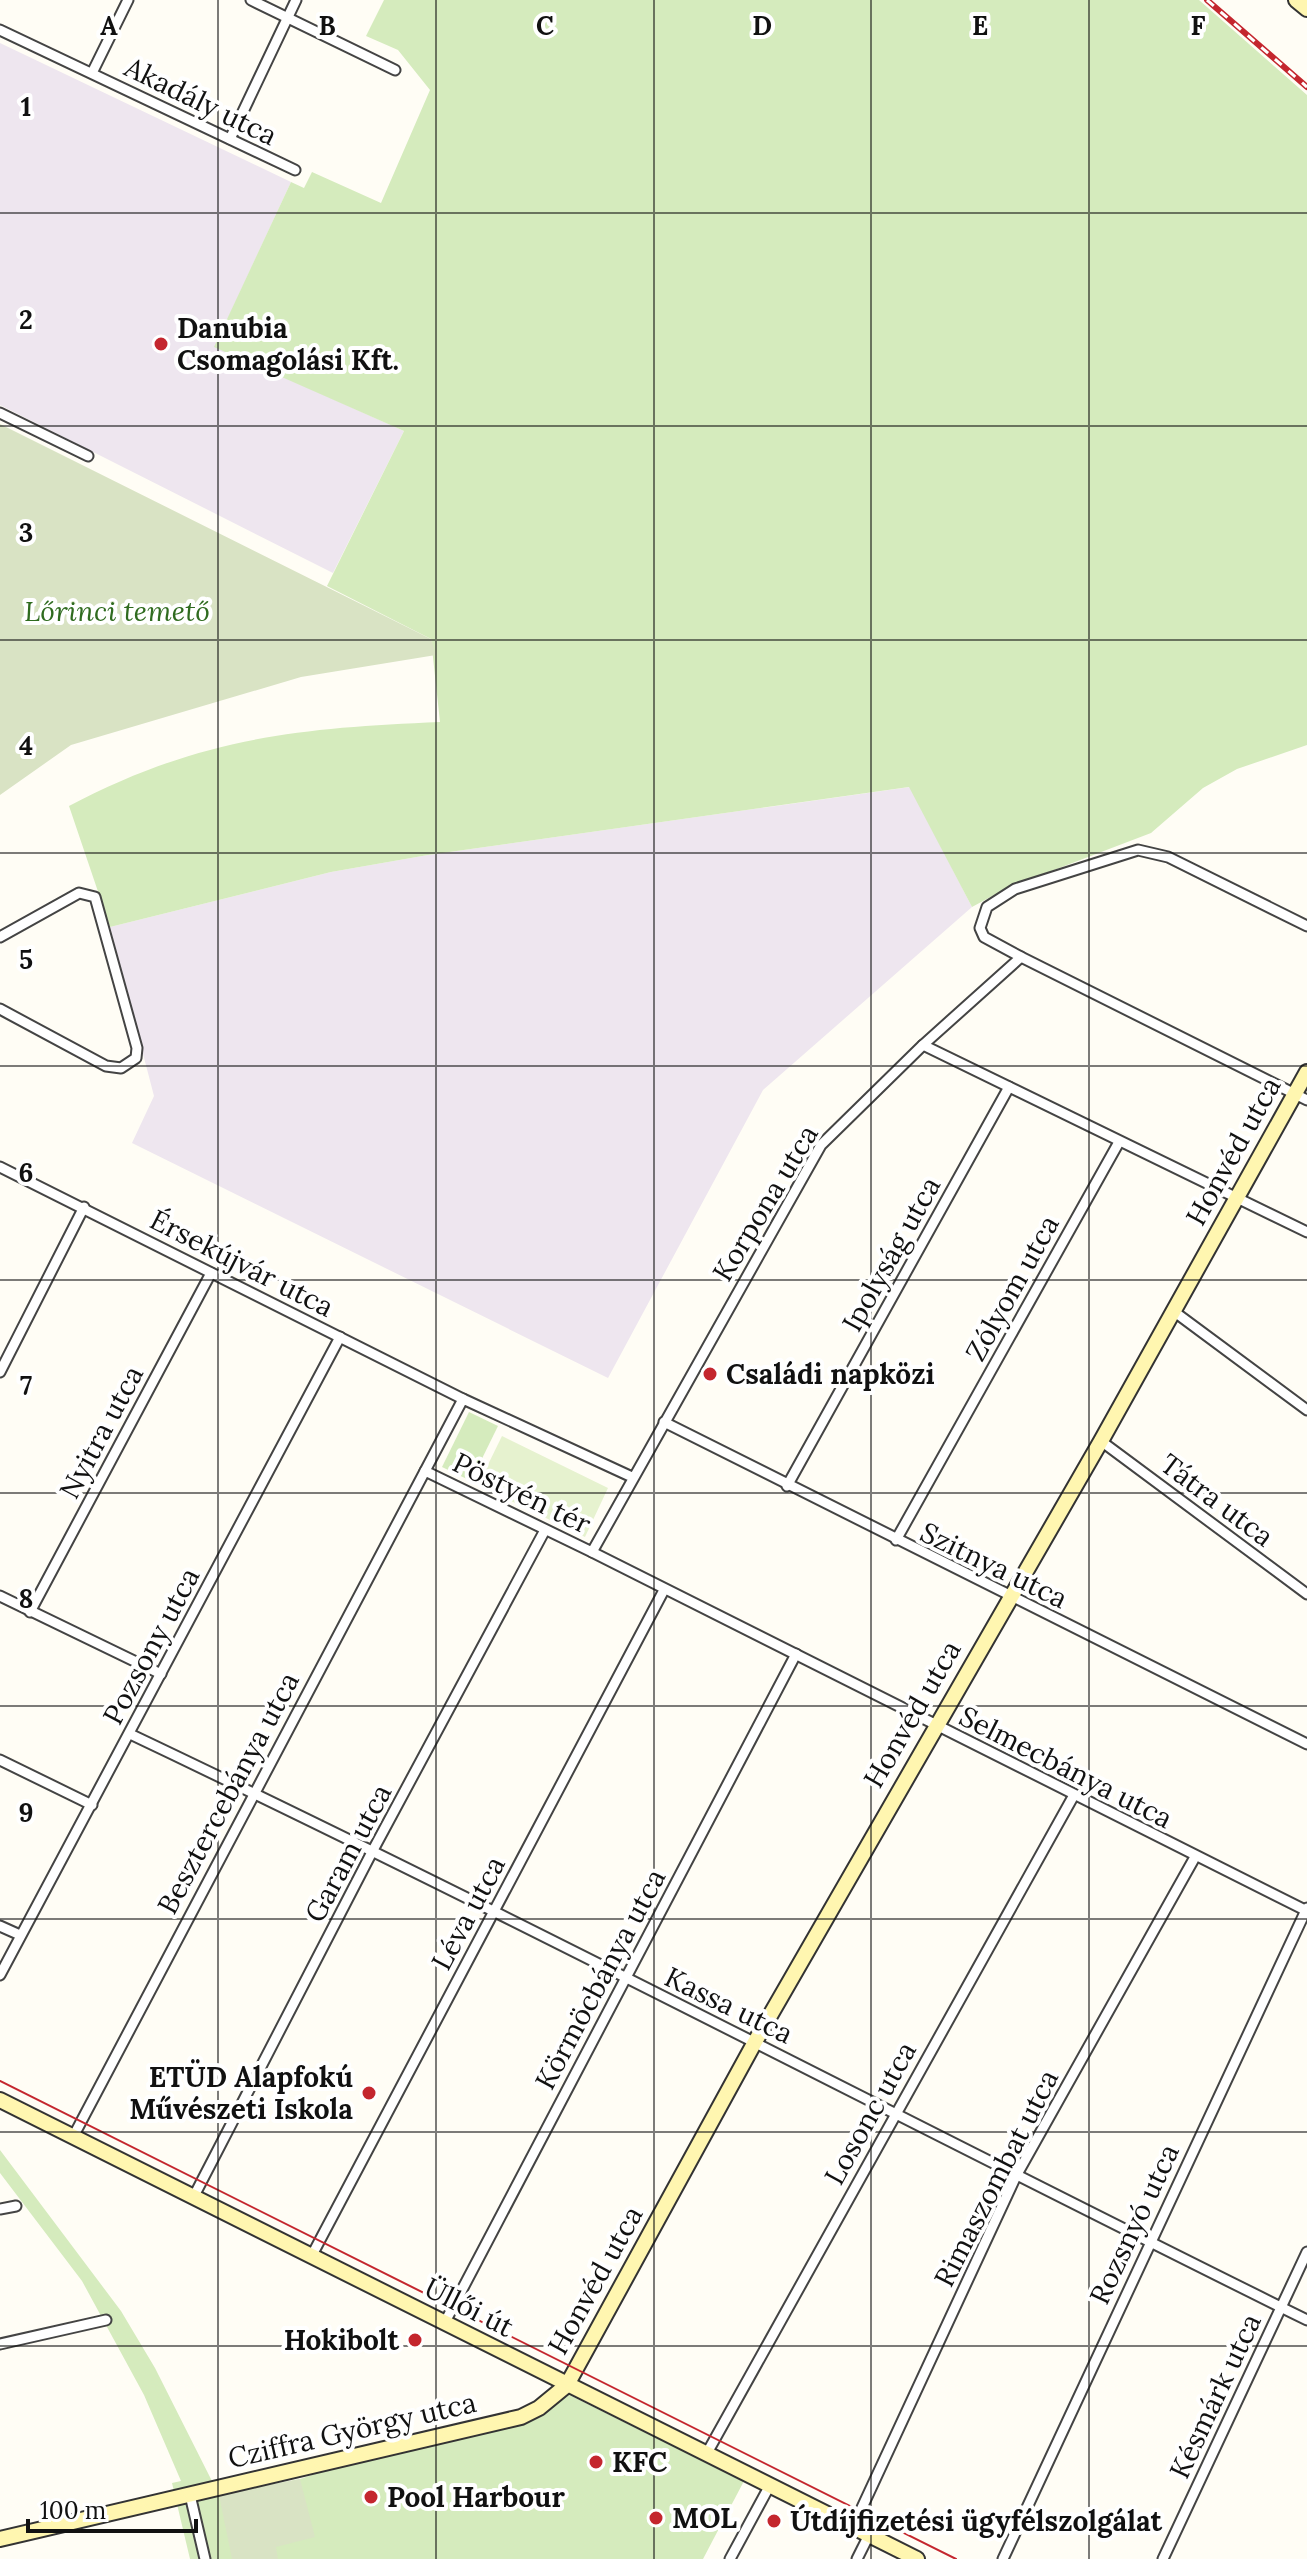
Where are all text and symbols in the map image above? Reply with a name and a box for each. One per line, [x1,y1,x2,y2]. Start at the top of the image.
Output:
text: A [100,9,118,42]
text: B [318,9,336,42]
text: C [536,9,554,42]
text: D [752,9,772,42]
text: E [972,9,988,42]
text: F [1191,9,1206,42]
street label: Akadály utca [118,48,283,153]
text: 1 [21,90,31,123]
text: 2 [19,303,33,336]
place label: Danubia Csomagolási Kft. [177,310,399,378]
marker: Danubia Csomagolási Kft. [152,335,170,353]
text: 3 [19,516,33,549]
park label: Lőrinci temető [24,593,210,629]
text: 4 [19,729,33,762]
text: 5 [19,943,33,976]
street label: Honvéd utca [1177,1070,1289,1232]
street label: Korpona utca [704,1118,826,1288]
text: 6 [19,1156,33,1189]
street label: Ipolyság utca [834,1170,948,1338]
street label: Érsekújvár utca [144,1201,340,1325]
street label: Zólyom utca [957,1209,1067,1367]
place label: Családi napközi [726,1356,935,1392]
street label: Nyitra utca [51,1359,151,1505]
marker: Családi napközi [701,1365,719,1383]
text: 7 [20,1369,32,1402]
street label: Pöstyén tér [447,1444,597,1542]
street label: Tátra utca [1153,1446,1281,1554]
street label: Szitnya utca [914,1514,1074,1616]
street label: Pozsony utca [95,1561,207,1731]
text: 8 [19,1582,33,1615]
street label: Honvéd utca [855,1634,969,1794]
street label: Besztercebánya utca [149,1666,307,1920]
street label: Selmecbánya utca [953,1698,1179,1836]
street label: Garam utca [297,1778,399,1928]
text: 9 [19,1796,33,1829]
street label: Léva utca [423,1850,513,1976]
street label: Körmöcbánya utca [527,1863,673,2095]
street label: Kassa utca [659,1959,799,2051]
street label: Losonc utca [816,2035,924,2191]
place label: ETÜD Alapfokú Művészeti Iskola [129,2059,353,2127]
street label: Rimaszombat utca [926,2063,1066,2293]
marker: ETÜD Alapfokú Művészeti Iskola [360,2084,378,2102]
street label: Rozsnyó utca [1081,2138,1187,2310]
street label: Honvéd utca [539,2199,651,2361]
street label: Üllői út [418,2269,520,2345]
street label: Késmárk utca [1161,2308,1269,2484]
place label: Hokibolt [284,2322,399,2358]
marker: Hokibolt [406,2331,424,2349]
street label: Cziffra György utca [224,2384,480,2476]
place label: KFC [612,2444,668,2480]
marker: KFC [587,2453,605,2471]
place label: Pool Harbour [387,2479,565,2515]
scale bar [28,2483,196,2533]
marker: Pool Harbour [362,2488,380,2506]
text: 100 m [40,2495,106,2526]
place label: MOL [672,2500,737,2536]
place label: Útdíjfizetési ügyfélszolgálat [790,2503,1162,2539]
marker: MOL [647,2509,665,2527]
marker: Útdíjfizetési ügyfélszolgálat [765,2512,783,2530]

